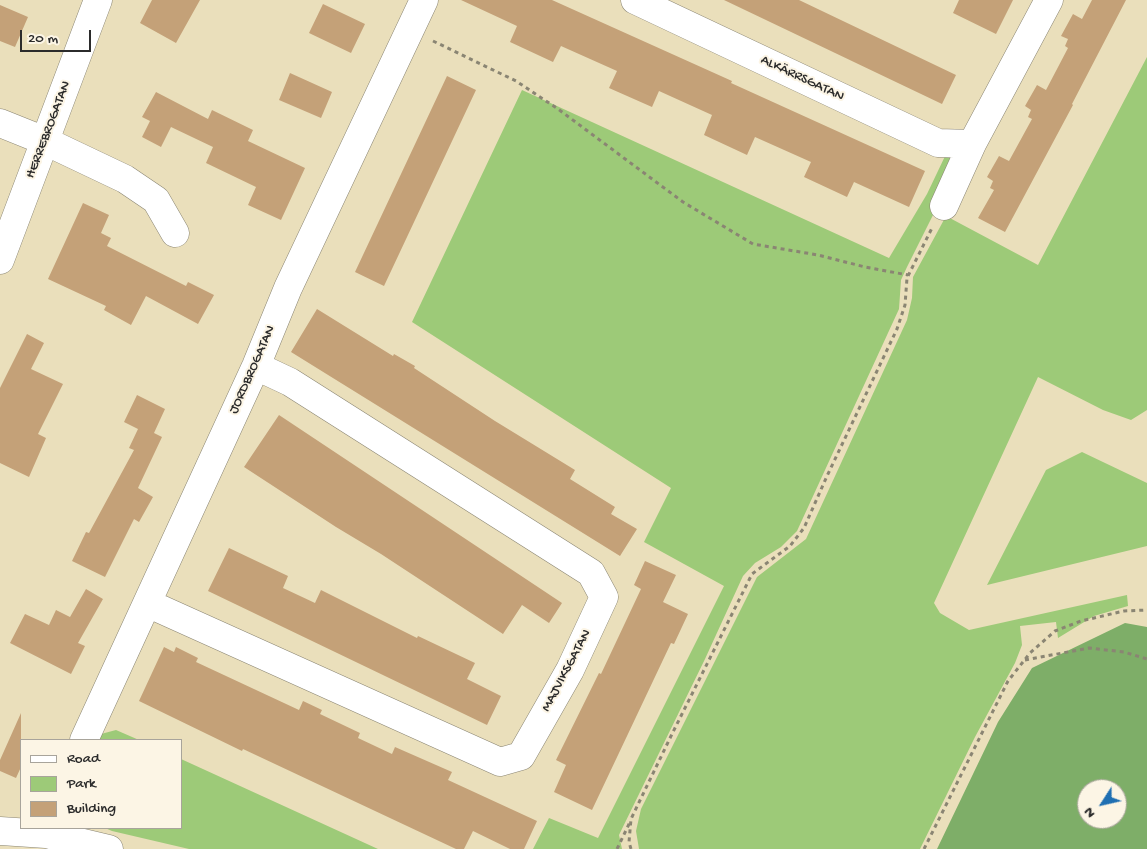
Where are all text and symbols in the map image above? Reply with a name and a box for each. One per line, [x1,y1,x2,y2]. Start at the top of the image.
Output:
scale bar [22,20,94,52]
text: 20 m [28,30,58,48]
street label: ALKÄRRSGATAN [757,52,847,106]
street label: HERREBROGATAN [23,79,75,181]
street label: JORDBROGATAN [226,323,280,417]
street label: MAJVIKSGATAN [538,627,596,715]
legend [20,739,182,829]
text: Road [67,750,100,768]
text: Park [67,775,96,793]
north arrow [1077,779,1127,829]
text: Building [67,800,116,818]
text: N [1081,804,1100,821]

